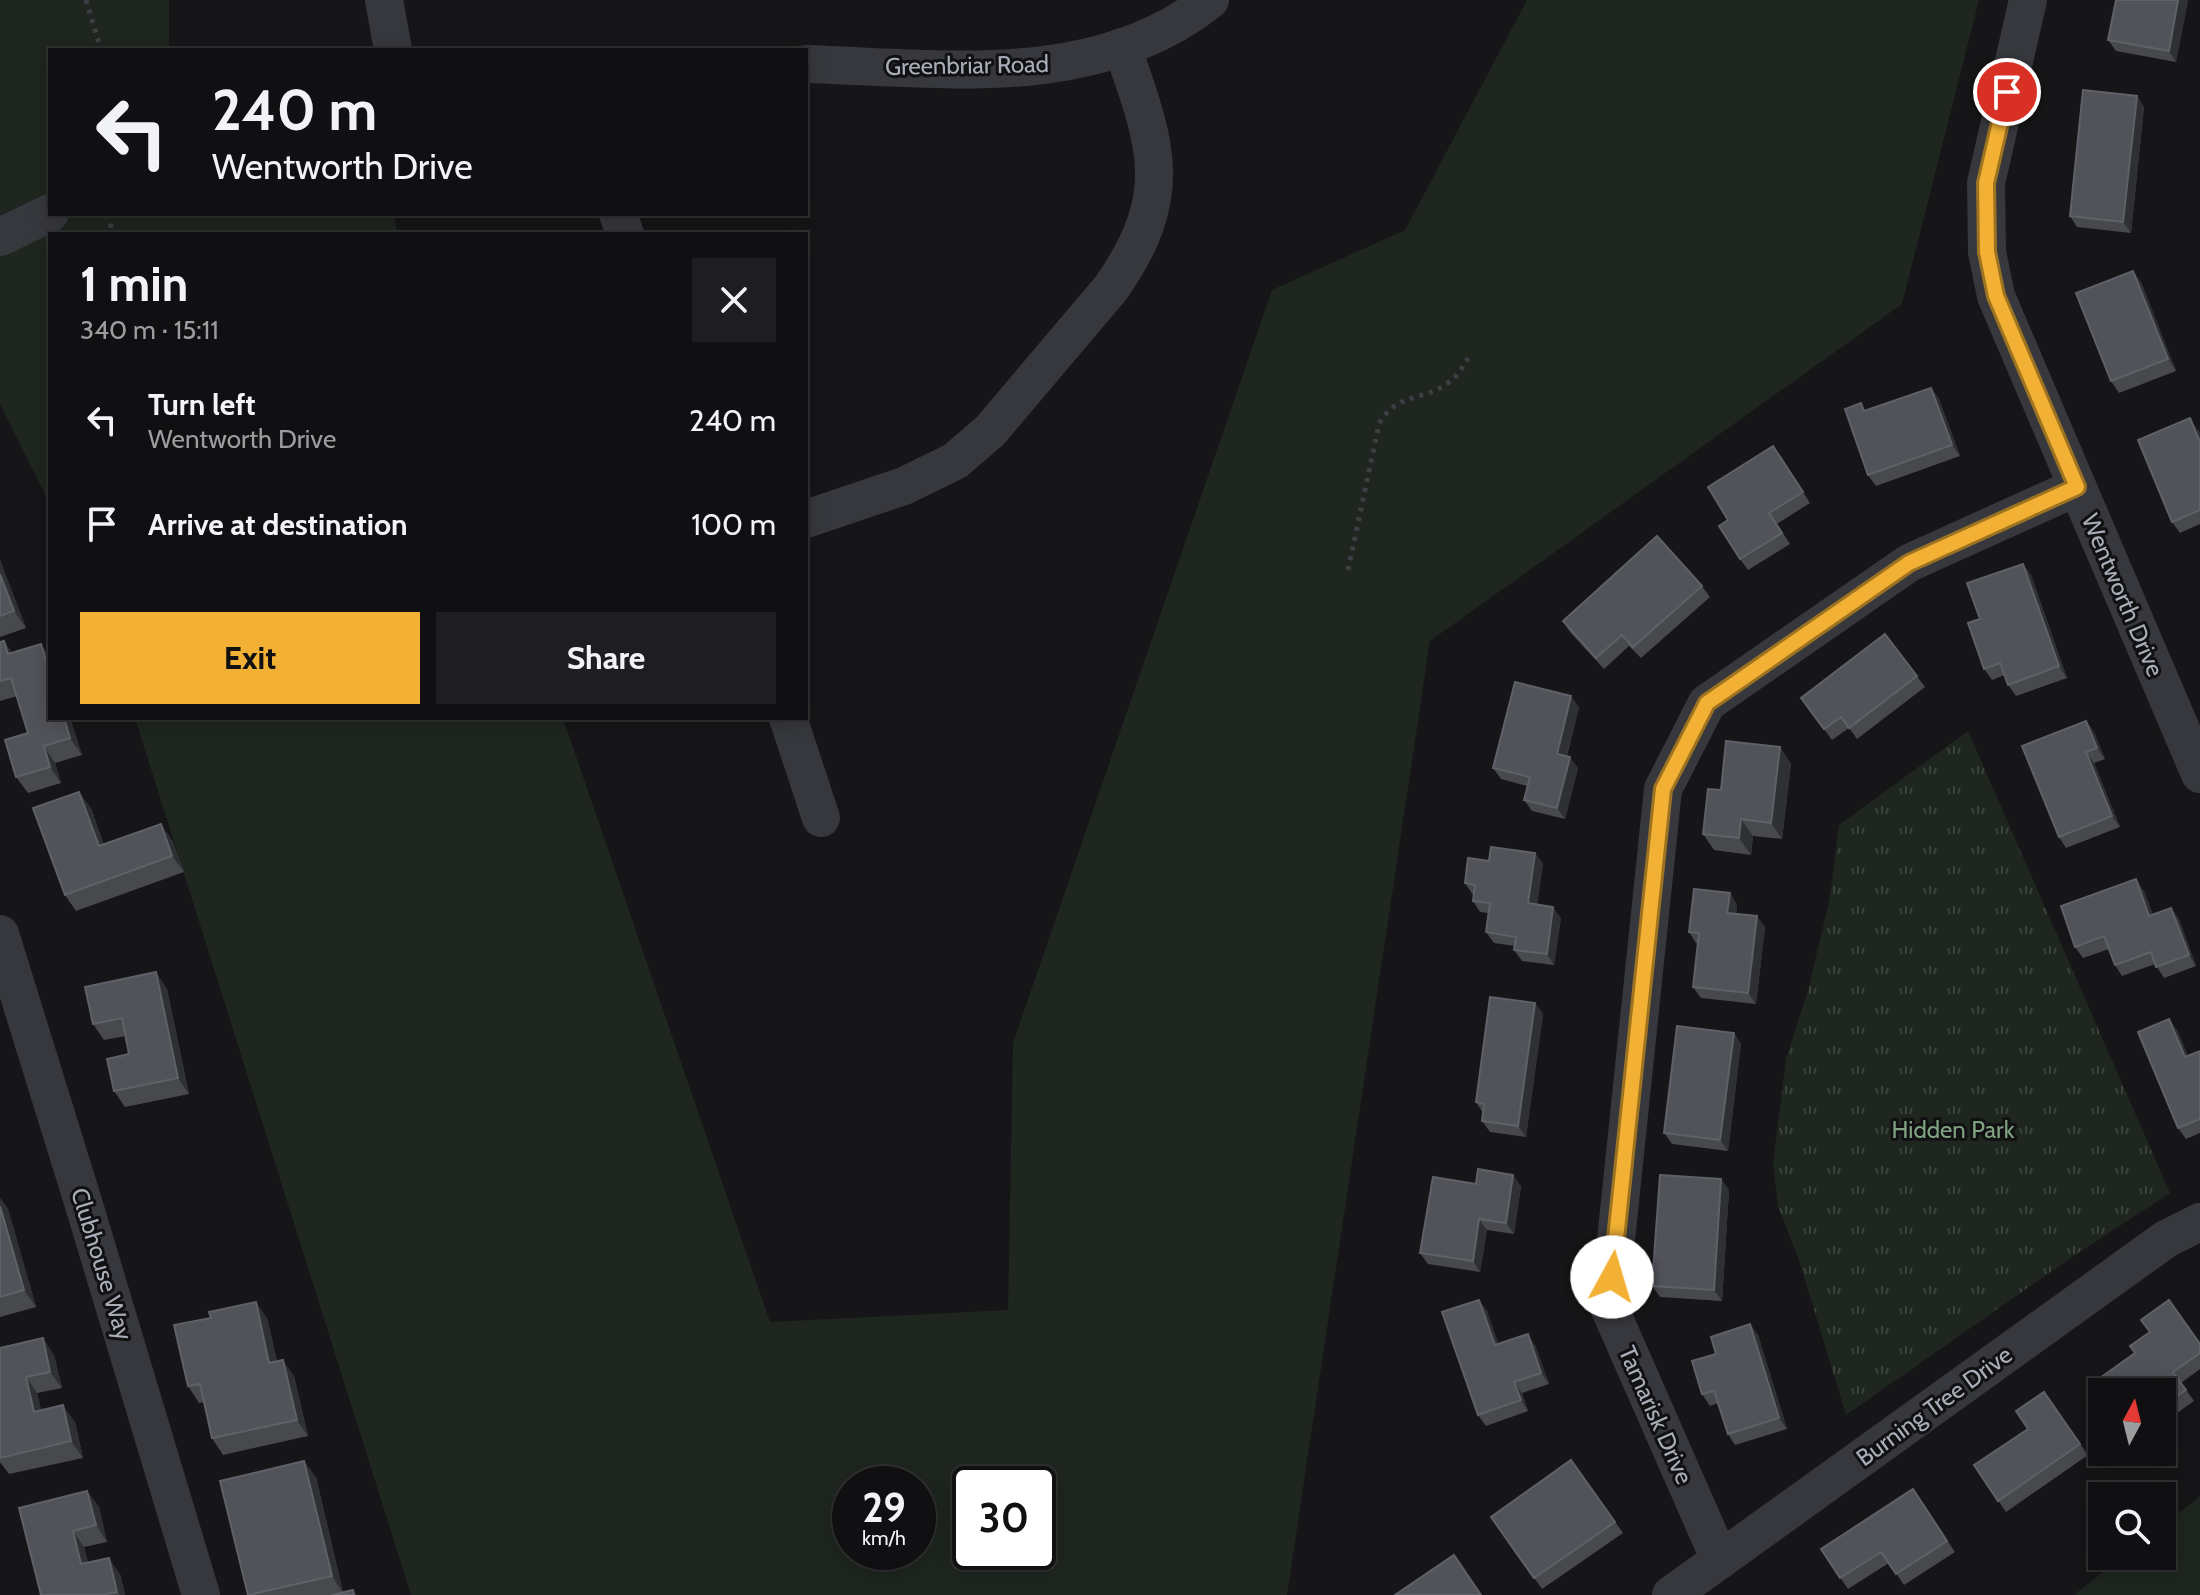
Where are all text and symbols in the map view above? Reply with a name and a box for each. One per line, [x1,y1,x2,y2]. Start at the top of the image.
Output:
street label: Greenbriar Road [885,49,1049,81]
pin [1973,58,2041,126]
icon: arrive [1985,70,2029,114]
text: 240 m [212,76,377,144]
icon: left [80,80,184,184]
text: Wentworth Drive [212,144,473,188]
text: 1 min [80,255,188,313]
button: close [692,258,776,342]
text: 340 m · 15:11 [80,314,219,346]
text: Turn left [148,386,256,423]
icon: left [80,398,124,442]
text: 240 m [689,402,776,439]
text: Wentworth Drive [148,423,336,455]
icon: arrive [80,502,124,546]
text: Arrive at destination [148,506,408,543]
text: 100 m [691,506,776,543]
street label: Wentworth Drive [2076,509,2170,681]
button: Exit [80,612,420,704]
button: Share [436,612,776,704]
park label: Hidden Park [1892,1115,2015,1144]
street label: Clubhouse Way [65,1184,139,1344]
position arrow [1570,1235,1654,1319]
street label: Burning Tree Drive [1850,1340,2018,1472]
street label: Tamarisk Drive [1613,1341,1699,1489]
north arrow [2088,1378,2176,1466]
map controls [2088,1378,2176,1570]
speed limit sign: 30 [952,1466,1056,1570]
button: search [2088,1482,2176,1570]
text: 29 [862,1483,906,1532]
text: km/h [862,1526,906,1550]

